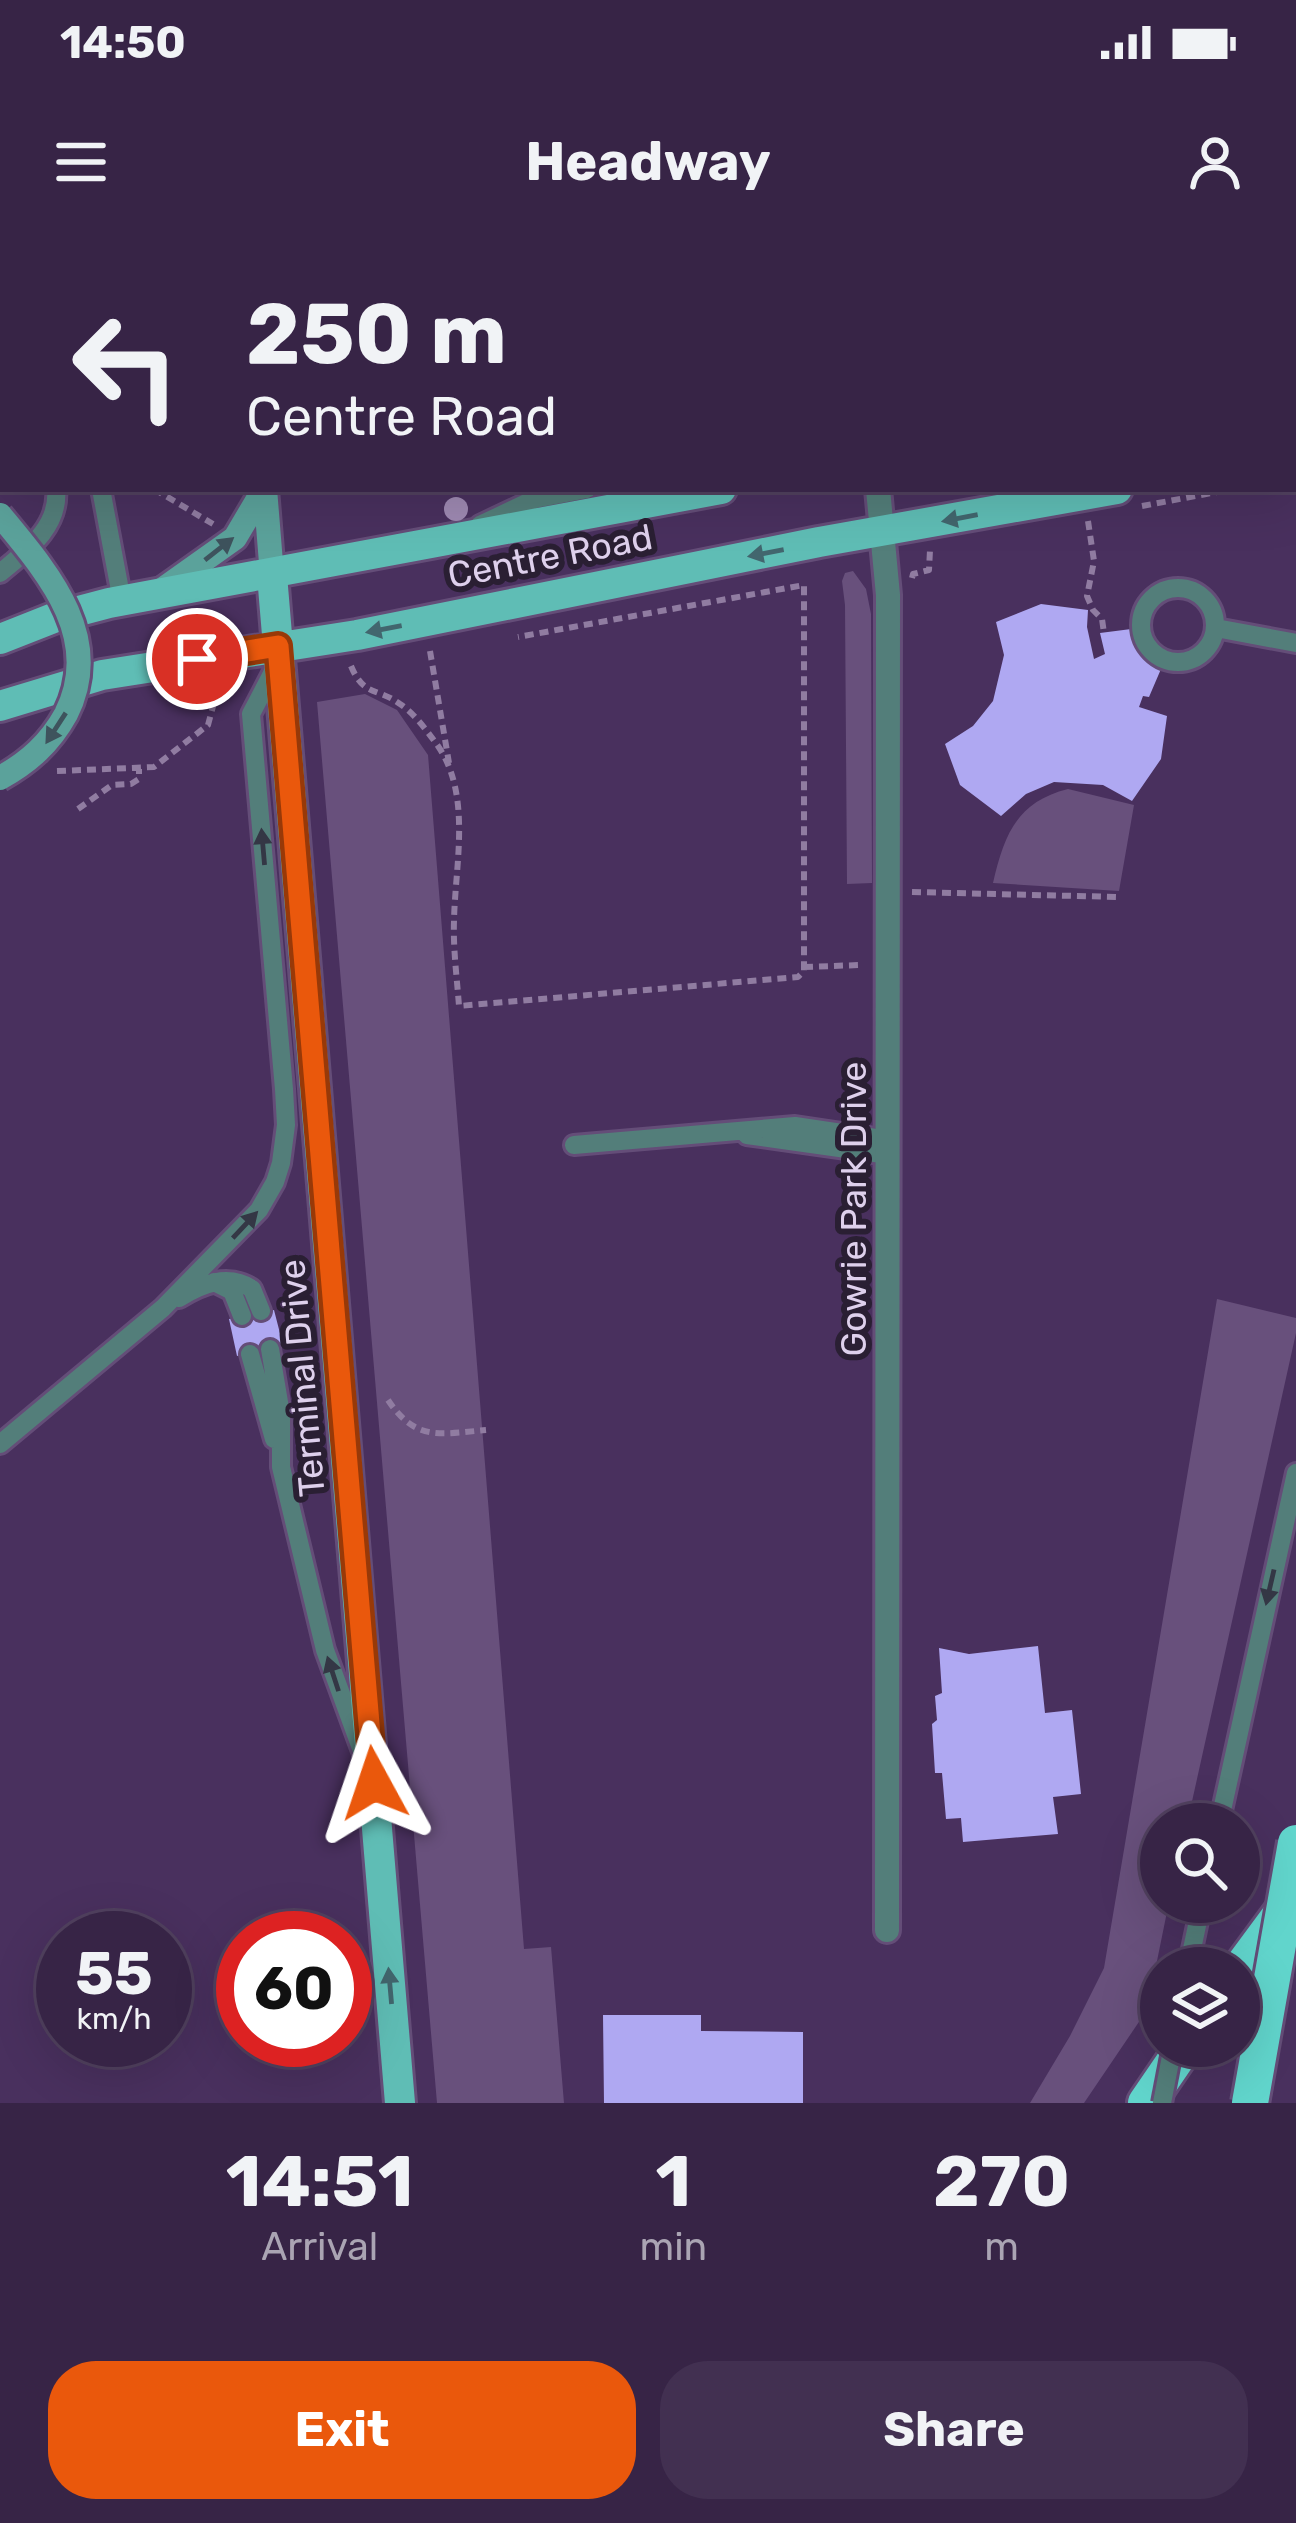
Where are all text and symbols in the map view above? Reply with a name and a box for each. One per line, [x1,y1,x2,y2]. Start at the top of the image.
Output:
text: 14:50 [60,16,186,69]
icon: menu [48,129,114,195]
icon: person [1182,129,1248,195]
text: Headway [525,130,771,194]
text: 250 m [246,284,507,384]
icon: left [48,288,204,444]
text: Centre Road [246,385,557,449]
one-way arrow [941,509,979,528]
street label: Centre Road [444,515,656,597]
one-way arrow [204,538,235,562]
one-way arrow [747,544,785,563]
pin [146,608,248,710]
one-way arrow [364,621,402,640]
icon: arrive [164,626,230,692]
one-way arrow [45,712,67,745]
one-way arrow [253,828,272,865]
street label: Gowrie Park Drive [832,1062,875,1356]
one-way arrow [230,1210,258,1239]
street label: Terminal Drive [270,1258,334,1498]
one-way arrow [1260,1569,1279,1607]
one-way arrow [322,1655,341,1692]
position arrow [311,1720,437,1846]
map controls [1140,1803,1260,2067]
button: search [1140,1803,1260,1923]
speed limit sign: 60 [216,1911,372,2067]
text: 55 [75,1938,153,2009]
button: layers [1140,1947,1260,2067]
one-way arrow [381,1967,400,2004]
text: km/h [77,2001,151,2037]
text: 14:51 [226,2139,414,2224]
text: 1 [655,2139,691,2224]
text: 270 [933,2139,1070,2224]
text: Arrival [261,2224,378,2270]
text: min [640,2224,707,2270]
text: m [984,2224,1019,2270]
button: Exit [48,2361,636,2499]
button: Share [660,2361,1248,2499]

